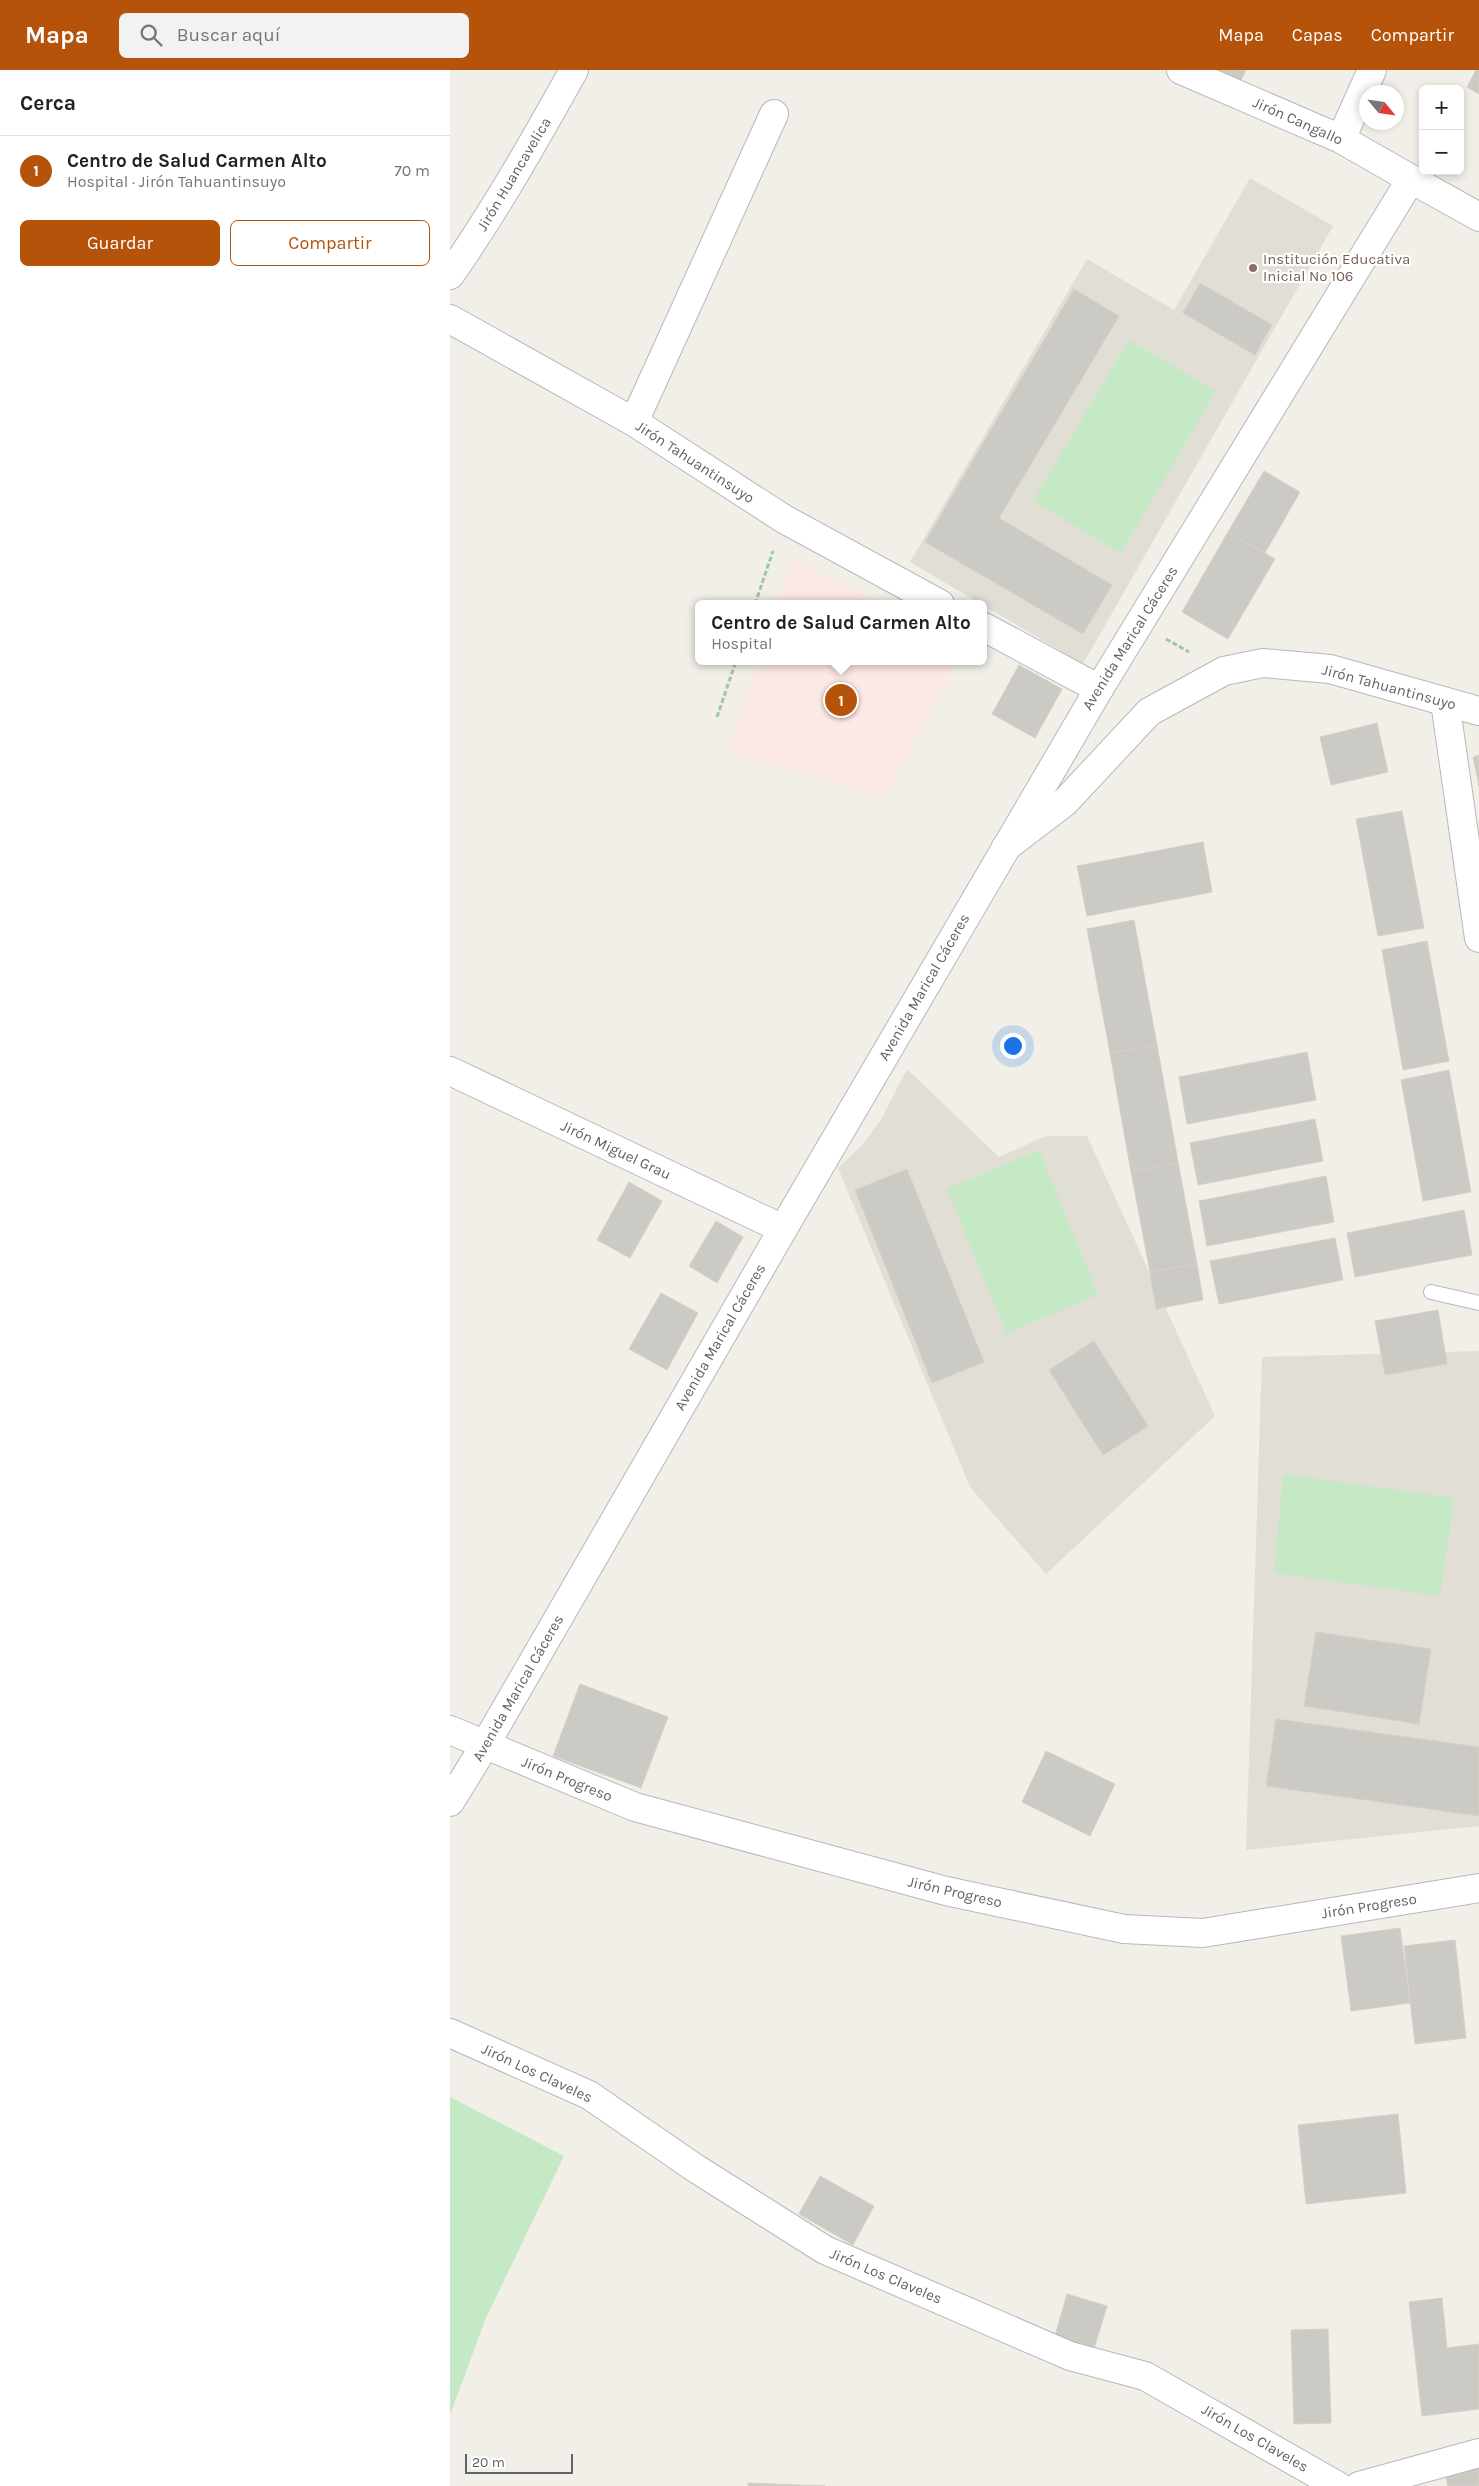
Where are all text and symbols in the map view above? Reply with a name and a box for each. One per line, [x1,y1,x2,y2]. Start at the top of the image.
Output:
search box [119,13,469,58]
text: Mapa [25,21,89,49]
icon: search [137,21,165,49]
text: Buscar aquí [177,24,280,46]
text: Mapa [1218,24,1264,46]
text: Capas [1292,24,1343,46]
text: Compartir [1371,24,1454,46]
north arrow [1359,85,1404,130]
map controls [1419,85,1464,175]
button: + [1419,85,1464,130]
text: Cerca [20,91,76,115]
street label: Jirón Cangallo [1250,93,1346,149]
street label: Jirón Huancavelica [473,114,555,234]
button: − [1419,130,1464,175]
text: Centro de Salud Carmen Alto [67,150,327,172]
text: 1 [33,161,39,180]
text: 70 m [394,161,430,180]
text: Hospital · Jirón Tahuantinsuyo [67,172,286,191]
button: Guardar [20,220,220,266]
button: Compartir [230,220,430,266]
place label: Institución Educativa Inicial Nº 106 [1263,250,1410,285]
marker: Institución Educativa Inicial Nº 106 [1247,262,1259,274]
street label: Jirón Tahuantinsuyo [632,417,758,507]
street label: Avenida Marical Cáceres [1078,563,1182,713]
popup [695,600,987,665]
text: Centro de Salud Carmen Alto [711,612,971,634]
text: Hospital [711,634,772,653]
street label: Jirón Tahuantinsuyo [1320,660,1458,714]
pin: 1 [825,681,857,719]
street label: Avenida Marical Cáceres [875,910,973,1064]
your location [1000,1033,1026,1059]
street label: Jirón Miguel Grau [558,1117,674,1183]
street label: Avenida Marical Cáceres [671,1260,769,1414]
street label: Avenida Marical Cáceres [469,1611,567,1765]
street label: Jirón Progreso [519,1753,615,1805]
street label: Jirón Progreso [906,1872,1004,1912]
street label: Jirón Progreso [1320,1890,1418,1922]
street label: Jirón Los Claveles [479,2039,595,2107]
street label: Jirón Los Claveles [827,2244,945,2308]
street label: Jirón Los Claveles [1198,2400,1312,2476]
scale bar [465,2451,572,2474]
text: 20 m [472,2454,505,2471]

